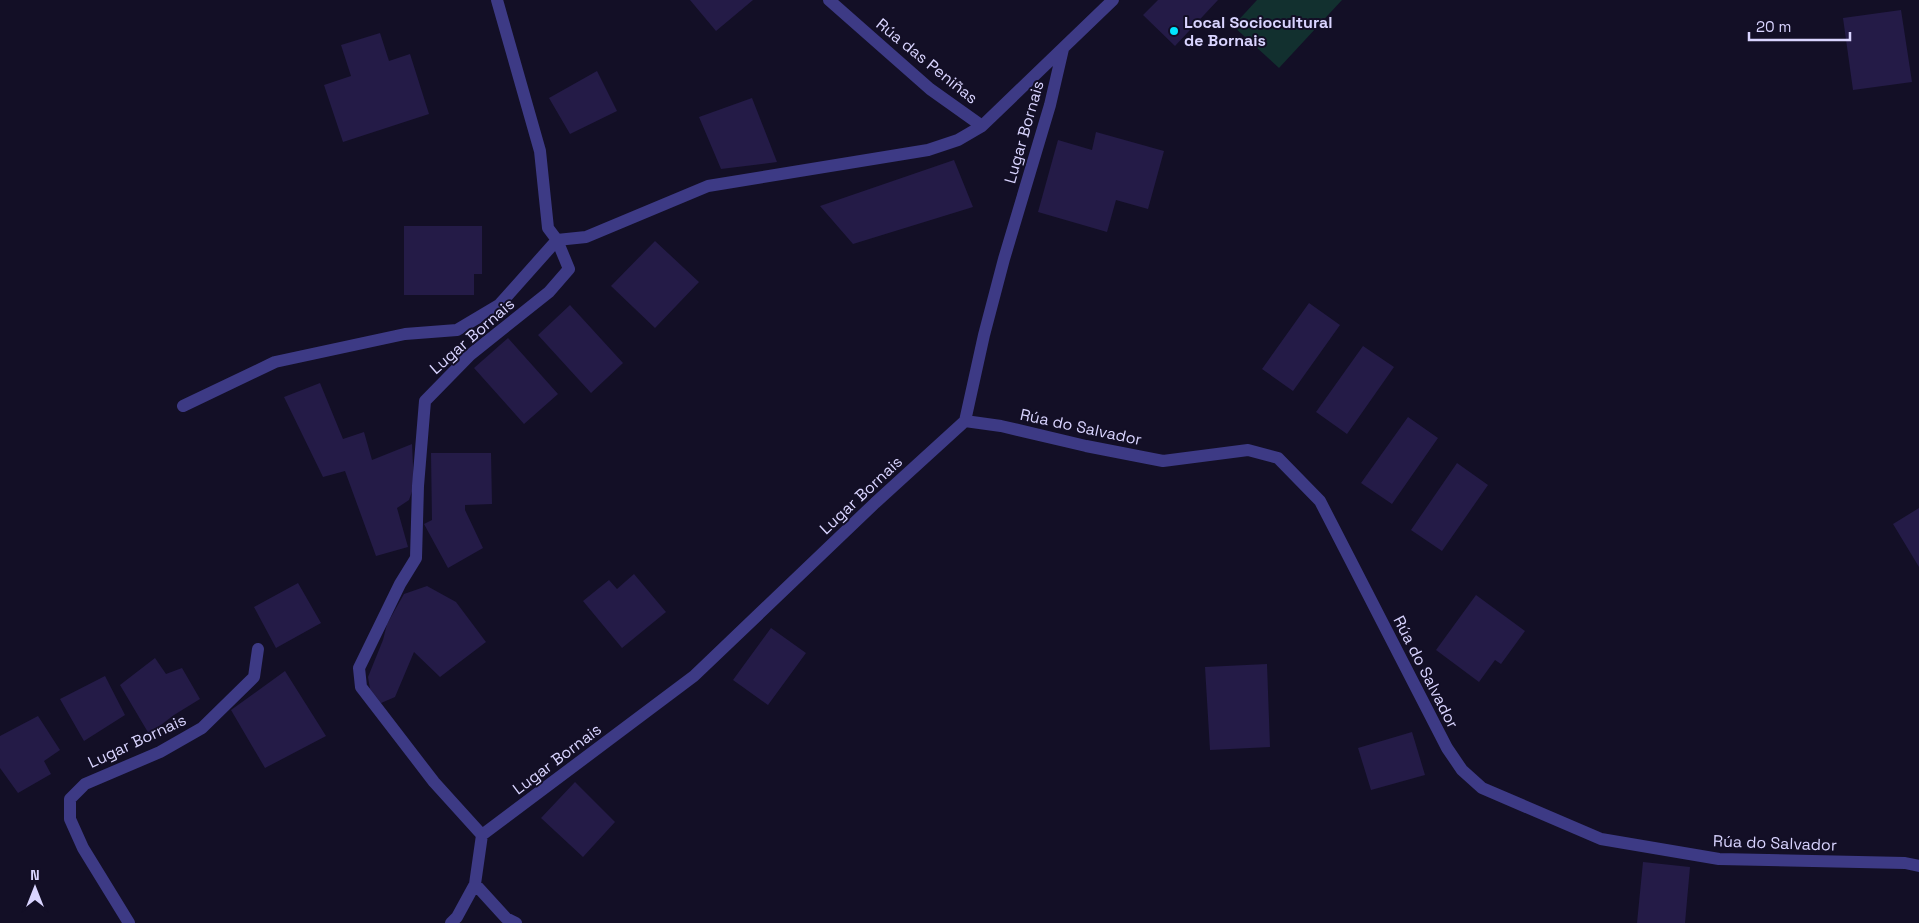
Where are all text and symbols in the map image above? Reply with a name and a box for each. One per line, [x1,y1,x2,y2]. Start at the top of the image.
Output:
scale bar [1749,10,1850,42]
place label: Local Sociocultural de Bornais [1184,12,1333,51]
street label: Rúa das Peniñas [872,13,982,109]
text: 20 m [1756,17,1791,36]
marker: Local Sociocultural de Bornais [1168,25,1180,37]
street label: Lugar Bornais [999,78,1049,186]
street label: Lugar Bornais [425,293,519,379]
street label: Rúa do Salvador [1018,404,1144,450]
street label: Lugar Bornais [815,451,907,539]
street label: Rúa do Salvador [1388,612,1464,732]
street label: Lugar Bornais [85,709,189,773]
street label: Lugar Bornais [508,719,606,799]
street label: Rúa do Salvador [1713,830,1837,856]
north arrow [10,863,60,913]
text: N [30,866,40,884]

